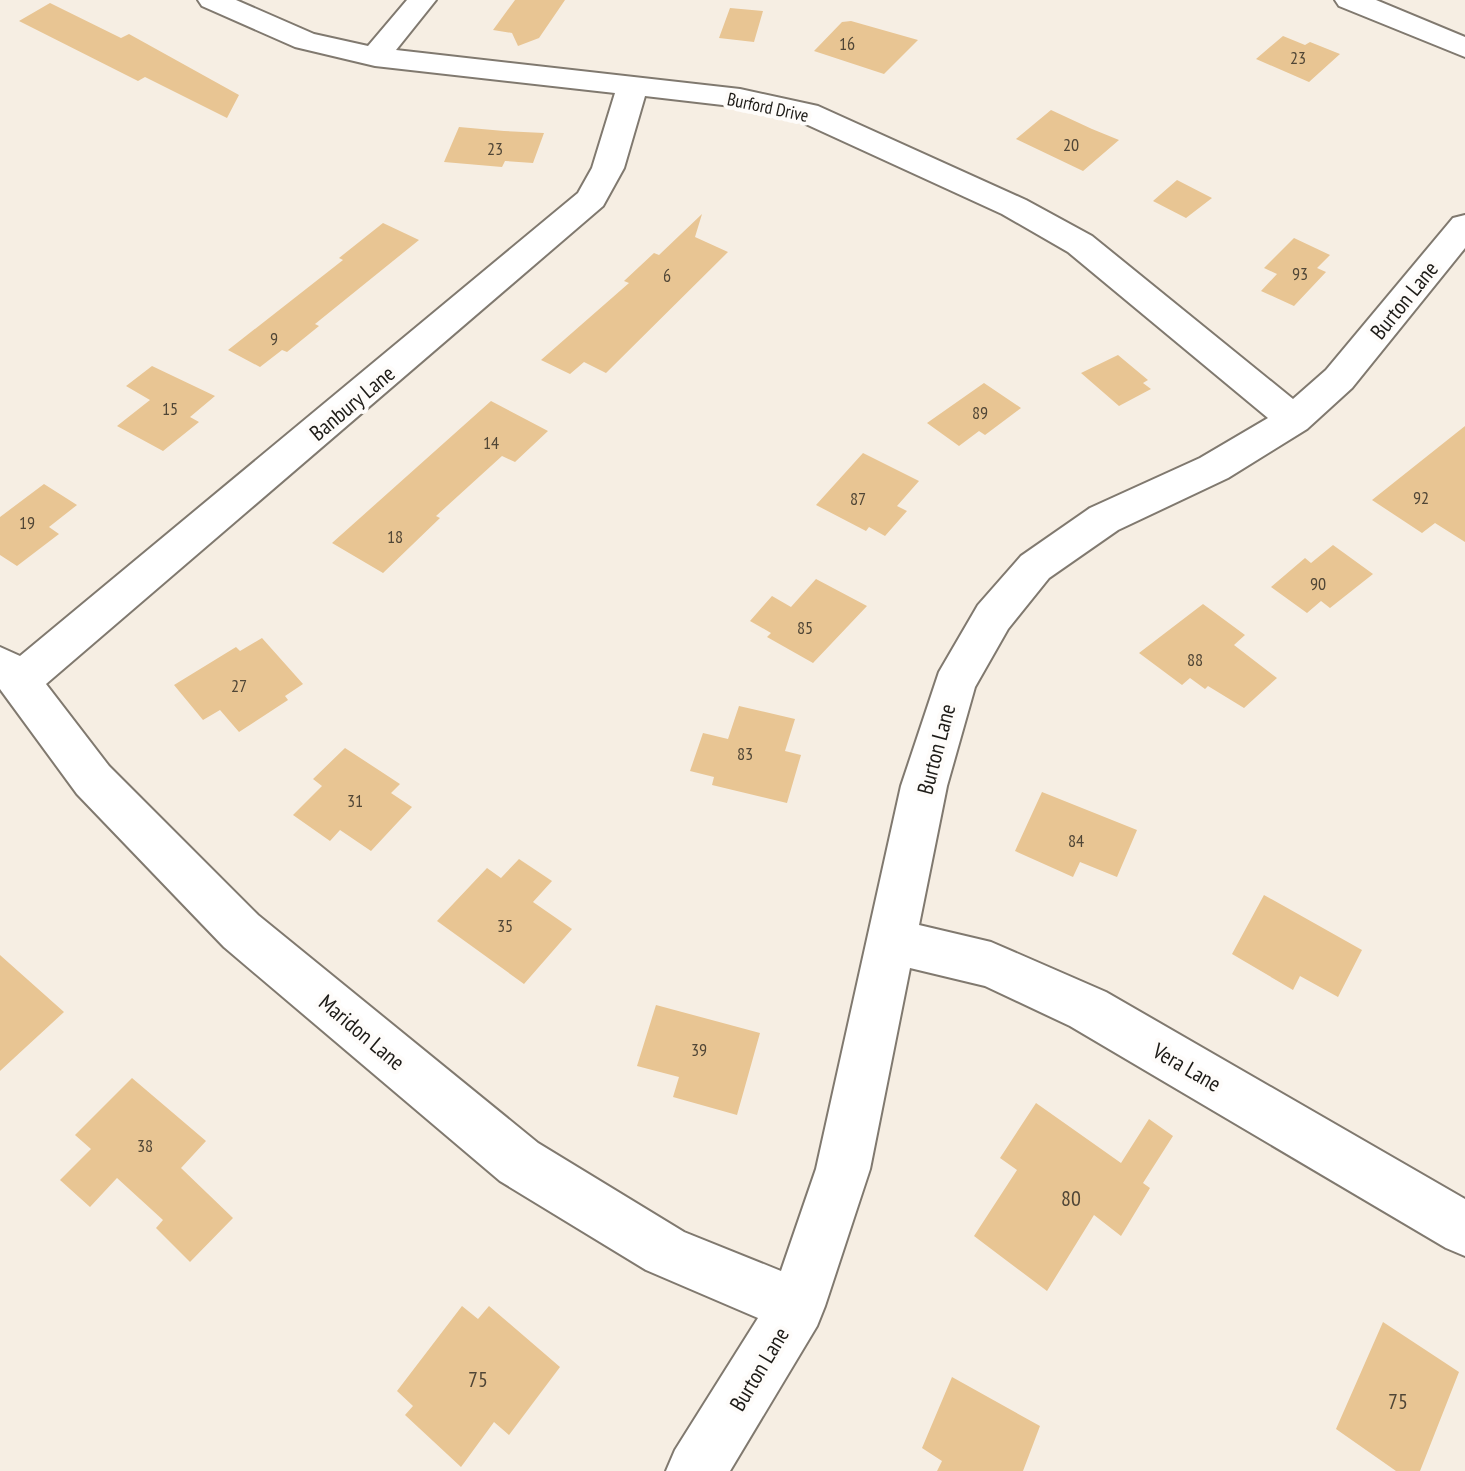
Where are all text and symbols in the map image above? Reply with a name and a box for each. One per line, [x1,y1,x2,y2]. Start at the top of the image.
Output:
house number: 16 [839,32,855,55]
house number: 23 [1290,46,1306,69]
street label: Burford Drive [725,87,811,127]
house number: 20 [1063,133,1079,156]
house number: 23 [487,137,503,160]
street label: Burton Lane [1364,255,1444,345]
house number: 93 [1292,262,1308,285]
house number: 6 [663,264,671,287]
house number: 9 [270,327,278,350]
street label: Banbury Lane [304,359,400,447]
house number: 15 [162,397,178,420]
house number: 89 [972,401,988,424]
house number: 14 [483,431,499,454]
house number: 92 [1413,486,1429,509]
house number: 87 [850,487,866,510]
house number: 19 [19,511,35,534]
house number: 18 [387,525,403,548]
house number: 90 [1310,572,1326,595]
house number: 85 [797,616,813,639]
house number: 88 [1187,648,1203,671]
house number: 27 [231,674,247,697]
street label: Burton Lane [911,701,961,797]
house number: 83 [737,742,753,765]
house number: 31 [347,789,363,812]
house number: 84 [1068,829,1084,852]
house number: 35 [497,914,513,937]
street label: Maridon Lane [313,988,411,1076]
street label: Vera Lane [1147,1036,1226,1098]
house number: 39 [691,1038,707,1061]
house number: 38 [137,1134,153,1157]
house number: 80 [1061,1184,1081,1212]
street label: Burton Lane [723,1322,795,1416]
house number: 75 [468,1365,488,1393]
house number: 75 [1388,1387,1408,1415]

